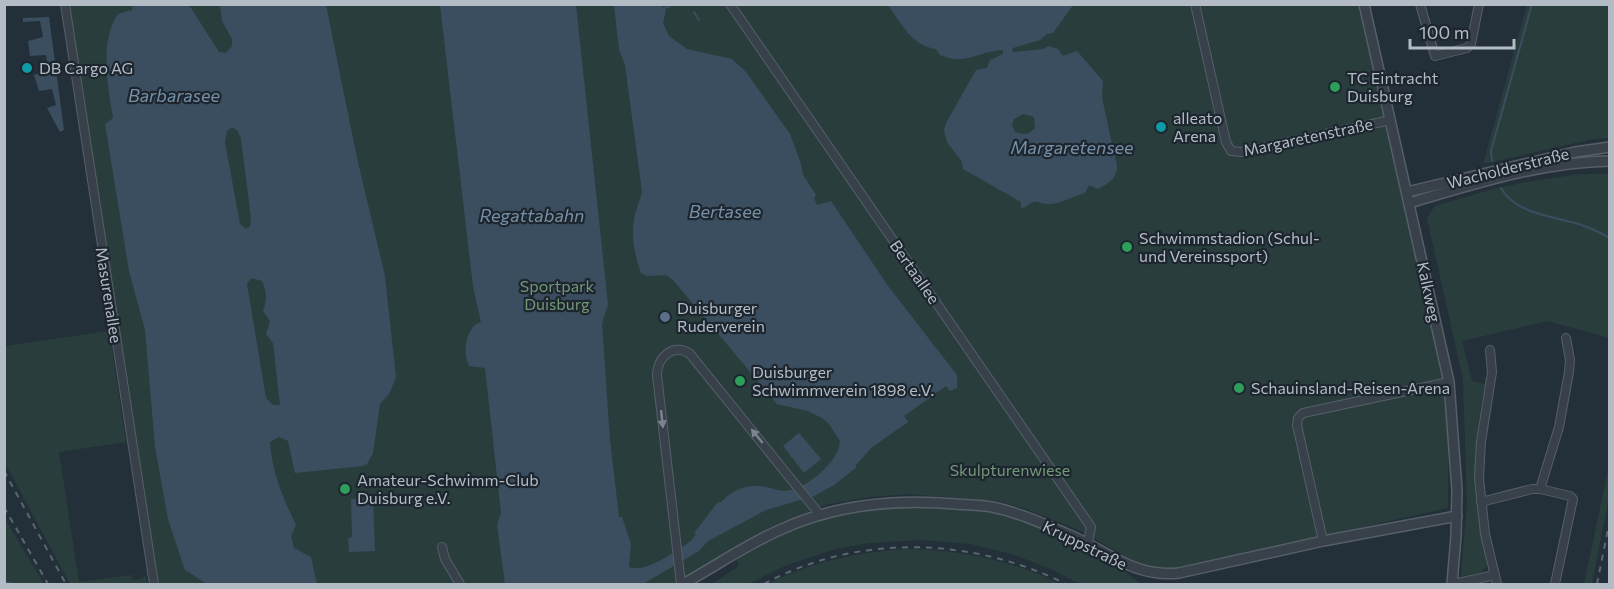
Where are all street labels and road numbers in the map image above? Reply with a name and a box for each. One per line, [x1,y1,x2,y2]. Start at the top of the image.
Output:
street label: Margaretenstraße [1241,114,1374,160]
street label: Wacholderstraße [1445,143,1571,192]
street label: Bertaallee [887,236,944,307]
street label: Masurenallee [93,246,126,344]
street label: Kalkweg [1414,260,1445,324]
street label: Kruppstraße [1040,516,1130,573]

